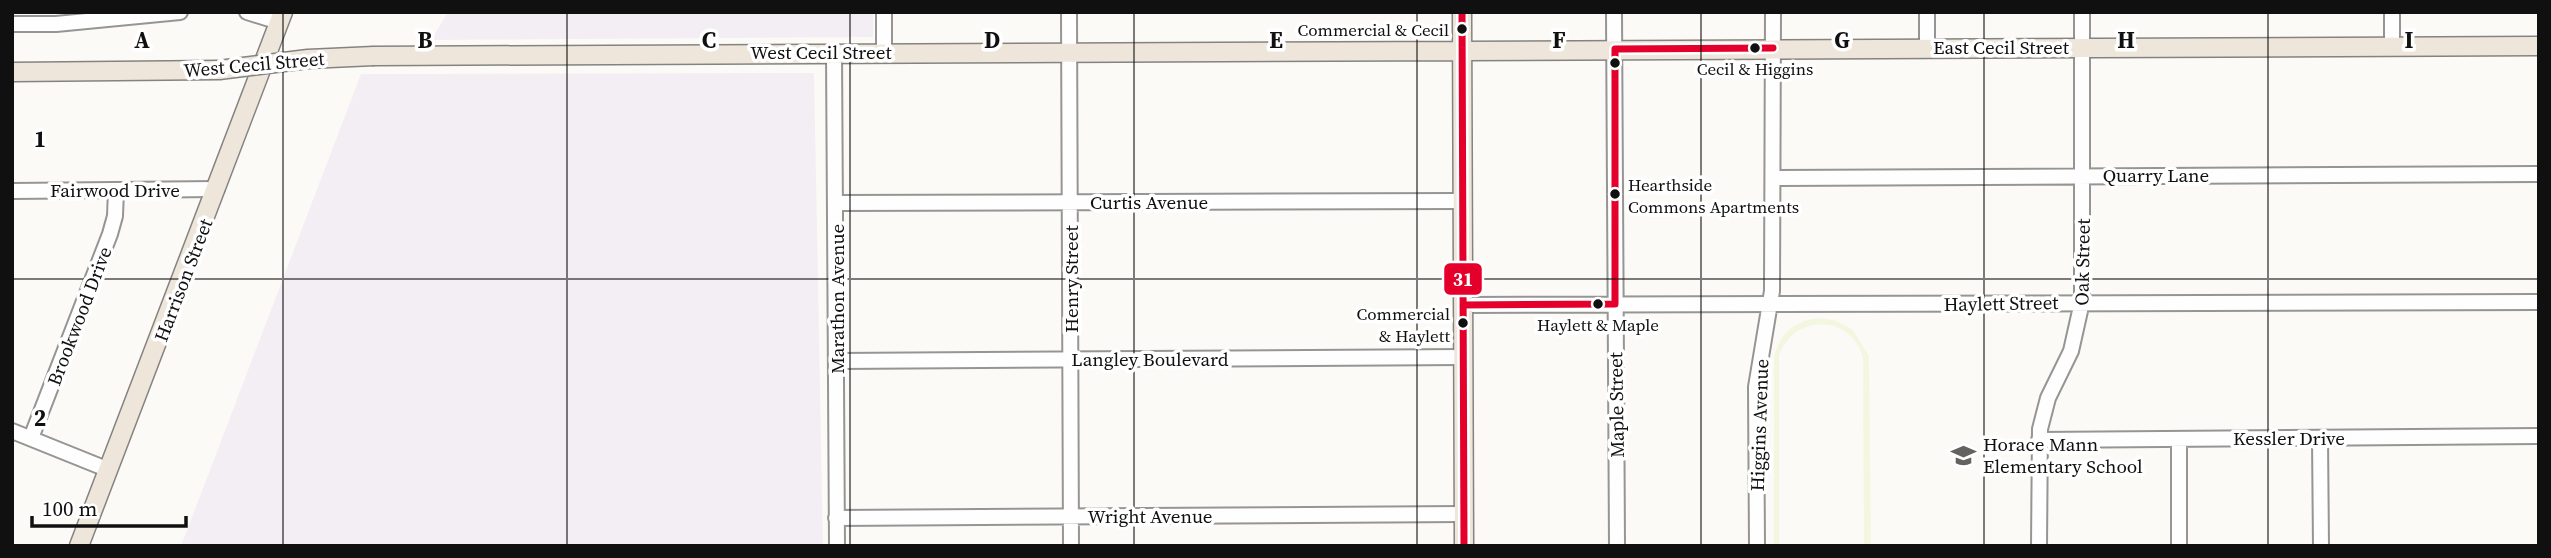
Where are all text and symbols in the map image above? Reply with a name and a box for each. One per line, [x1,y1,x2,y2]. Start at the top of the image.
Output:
place label: Commercial & Cecil [1298,18,1449,42]
marker: Commercial & Cecil [1455,22,1469,36]
text: A [134,24,150,56]
text: B [418,24,433,56]
text: C [702,24,716,56]
text: D [984,24,1000,56]
text: E [1269,24,1283,56]
text: F [1552,24,1566,56]
text: G [1834,24,1850,56]
text: H [2117,24,2135,56]
text: I [2405,24,2414,56]
street label: East Cecil Street [1933,34,2070,60]
street label: West Cecil Street [750,39,892,65]
marker: Cecil & Higgins [1748,41,1762,55]
street label: West Cecil Street [182,45,326,83]
unlabelled marker [1608,56,1622,70]
place label: Cecil & Higgins [1697,57,1813,81]
text: 1 [34,123,46,155]
street label: Quarry Lane [2103,162,2209,188]
place label: Hearthside Commons Apartments [1628,173,1799,219]
street label: Fairwood Drive [50,177,180,203]
marker: Hearthside Commons Apartments [1608,187,1622,201]
street label: Curtis Avenue [1090,189,1208,215]
street label: Harrison Street [148,214,219,345]
street label: Oak Street [2068,217,2096,306]
street label: Marathon Avenue [824,224,850,374]
street label: Henry Street [1058,225,1084,333]
street label: Brookwood Drive [41,243,117,389]
line badge: 31 [1443,262,1483,296]
text: 31 [1453,266,1473,292]
street label: Haylett Street [1943,289,2059,317]
marker: Haylett & Maple [1591,297,1605,311]
place label: Commercial & Haylett [1357,302,1450,348]
place label: Haylett & Maple [1537,313,1659,337]
marker: Commercial & Haylett [1456,316,1470,330]
street label: Langley Boulevard [1071,346,1229,372]
street label: Maple Street [1602,351,1630,458]
street label: Higgins Avenue [1744,358,1774,492]
text: 2 [34,402,46,434]
street label: Kessler Drive [2233,425,2345,451]
place label: Horace Mann Elementary School [1983,431,2143,479]
school or university icon: Horace Mann Elementary School [1949,441,1977,469]
scale bar [32,484,186,528]
text: 100 m [42,494,97,523]
street label: Wright Avenue [1088,503,1212,529]

